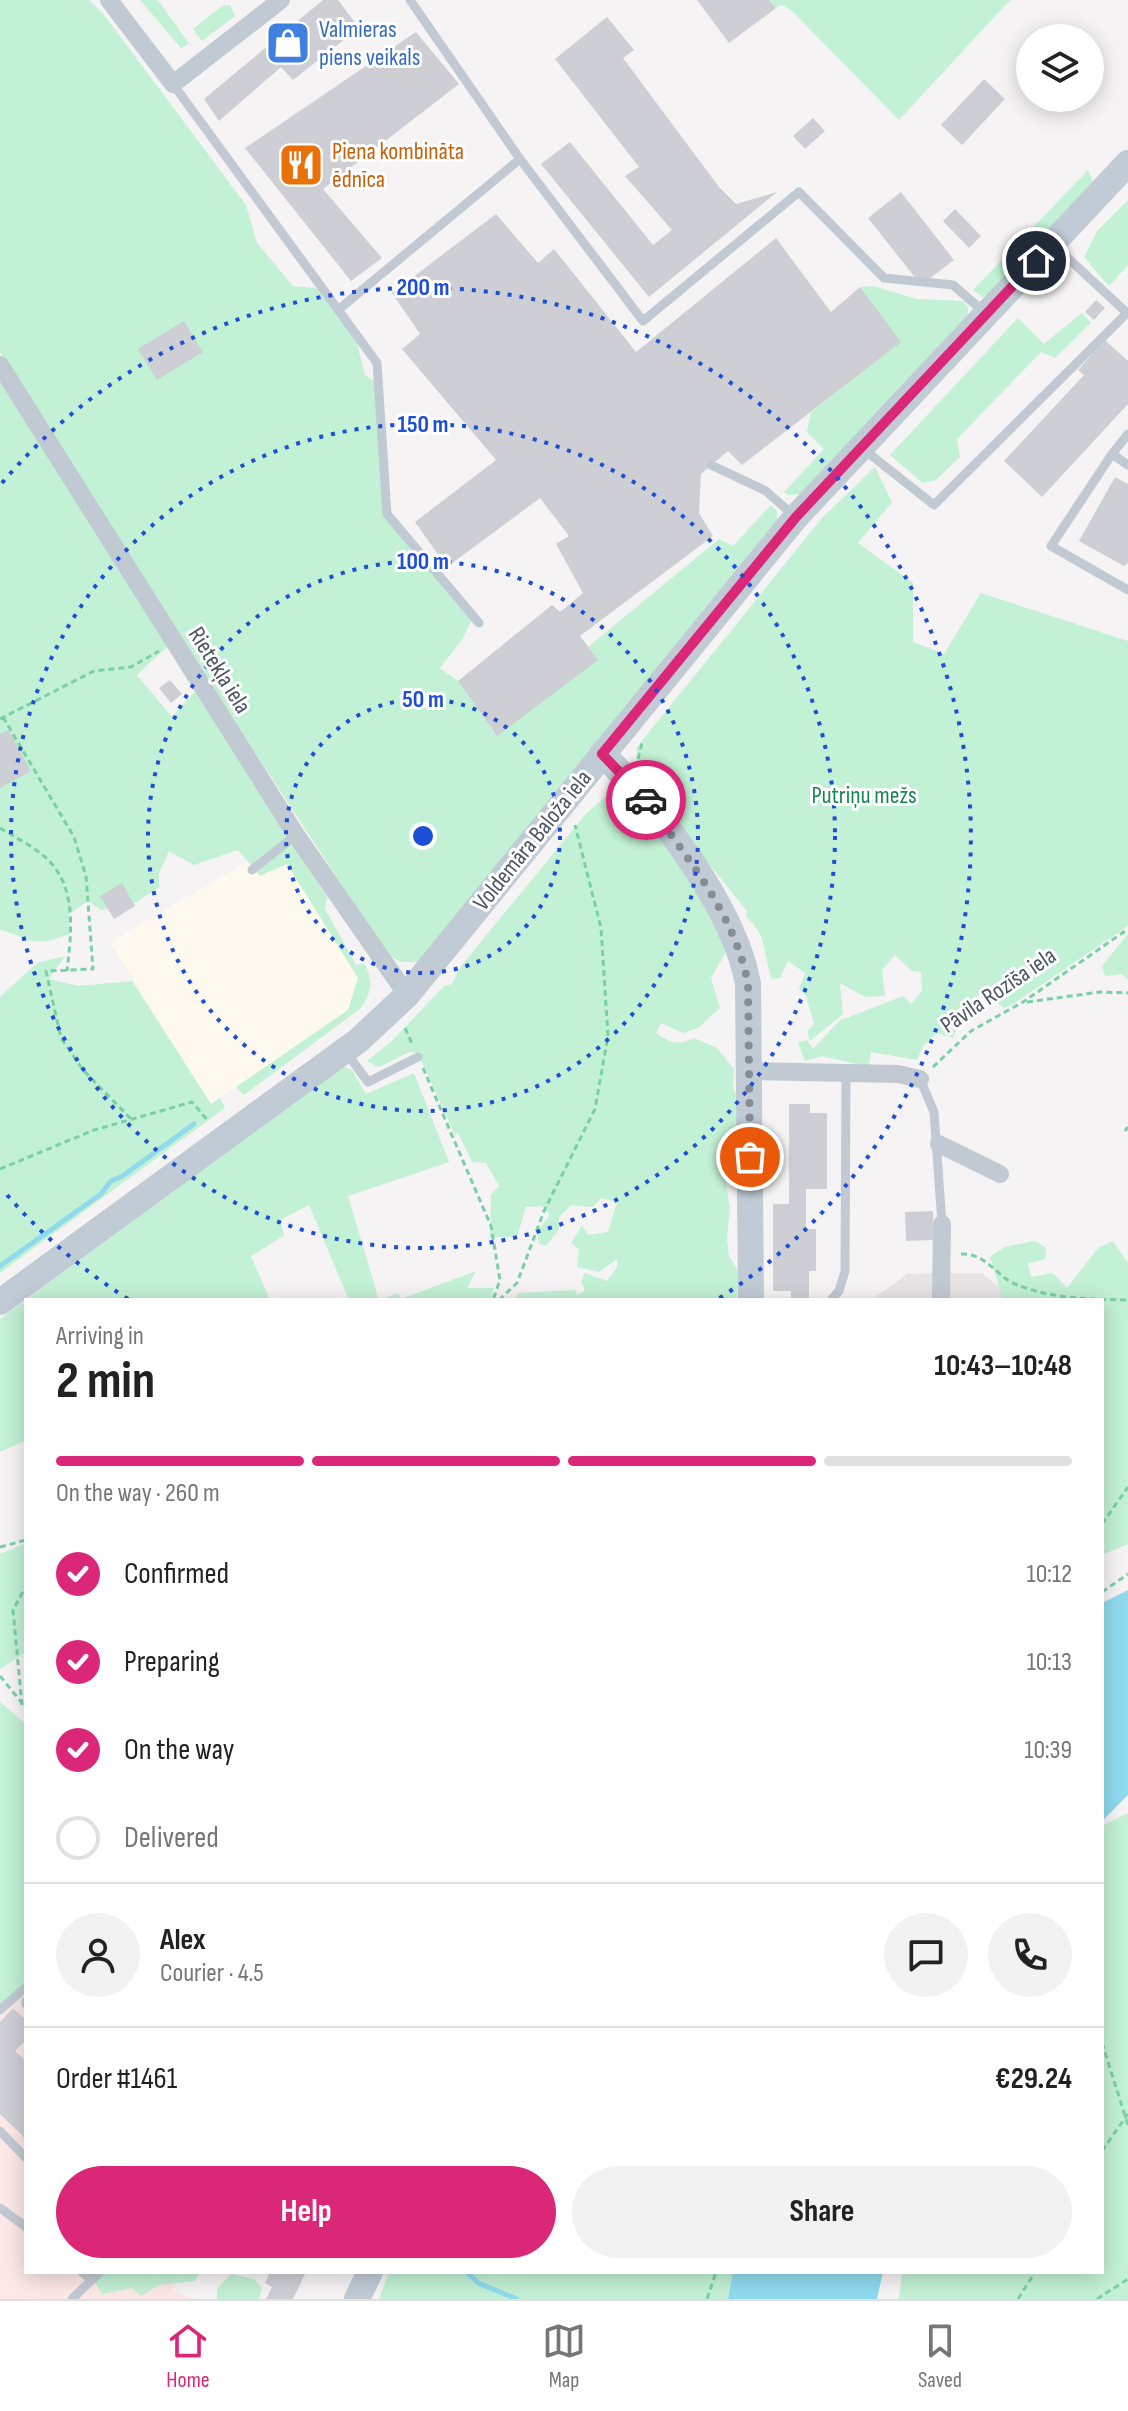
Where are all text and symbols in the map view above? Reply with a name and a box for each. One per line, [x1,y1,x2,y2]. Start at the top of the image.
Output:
place label: Valmieras piens veikals [319,15,420,72]
shop icon: Valmieras piens veikals [264,19,312,67]
map controls [1016,24,1104,112]
button: layers [1016,24,1104,112]
place label: Piena kombināta ēdnīca [332,137,464,194]
restaurant icon: Piena kombināta ēdnīca [277,141,325,189]
pin [1002,227,1070,295]
icon: home [1014,239,1058,283]
text: 200 m [396,273,450,302]
text: 150 m [397,410,449,439]
text: 100 m [397,547,449,576]
street label: Rietekļa iela [182,622,257,719]
text: 50 m [402,685,444,714]
courier [606,760,686,840]
street label: Voldemāra Baloža iela [467,764,598,916]
icon: car [624,778,668,822]
park label: Putriņu mežs [811,781,917,810]
centre of rings [409,822,437,850]
street label: Pāvila Rozīša iela [935,941,1062,1040]
pin [716,1123,784,1191]
icon: bag [728,1135,772,1179]
text: Arriving in [56,1321,144,1352]
text: 10:43–10:48 [934,1348,1072,1384]
text: 2 min [56,1350,155,1413]
text: On the way · 260 m [56,1478,220,1509]
icon: check [56,1552,100,1596]
text: Confirmed [124,1556,229,1592]
text: 10:12 [1027,1559,1072,1590]
icon: check [56,1640,100,1684]
text: Preparing [124,1644,220,1680]
text: 10:13 [1027,1647,1072,1678]
icon: check [56,1728,100,1772]
text: On the way [124,1732,234,1768]
text: 10:39 [1024,1735,1072,1766]
text: Delivered [124,1820,219,1856]
button: person [56,1913,140,1997]
button: chat [884,1913,968,1997]
button: phone [988,1913,1072,1997]
text: Alex [160,1922,206,1958]
text: Courier · 4.5 [160,1958,264,1989]
text: Order #1461 [56,2061,177,2097]
text: €29.24 [995,2061,1072,2097]
button: Help [56,2166,556,2258]
button: Share [572,2166,1072,2258]
tab: Home [166,2319,210,2394]
tab: Map [542,2319,586,2394]
tab: Saved [918,2319,962,2394]

